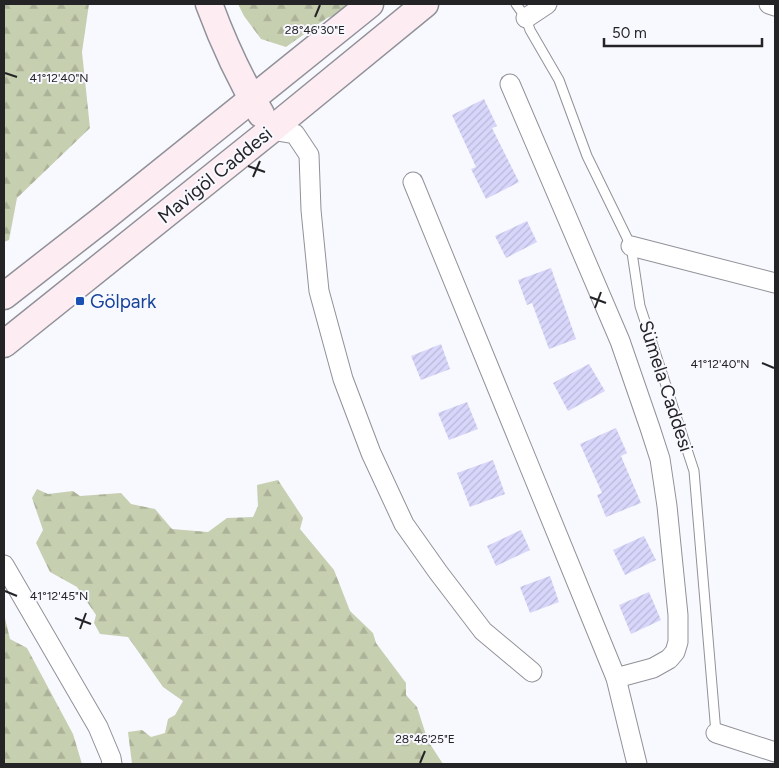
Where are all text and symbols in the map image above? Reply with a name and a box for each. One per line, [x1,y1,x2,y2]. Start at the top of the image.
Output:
scale bar [604,15,762,47]
text: 28°46'30"E [285,23,345,37]
text: 50 m [612,24,647,42]
text: 41°12'40"N [29,71,89,85]
street label: Mavigöl Caddesi [153,122,277,228]
place label: Gölpark [90,290,157,313]
marker: Gölpark [74,295,86,307]
street label: Sümela Caddesi [634,317,698,455]
text: 41°12'40"N [690,357,750,371]
text: 41°12'45"N [30,589,88,603]
text: 28°46'25"E [395,732,455,746]

